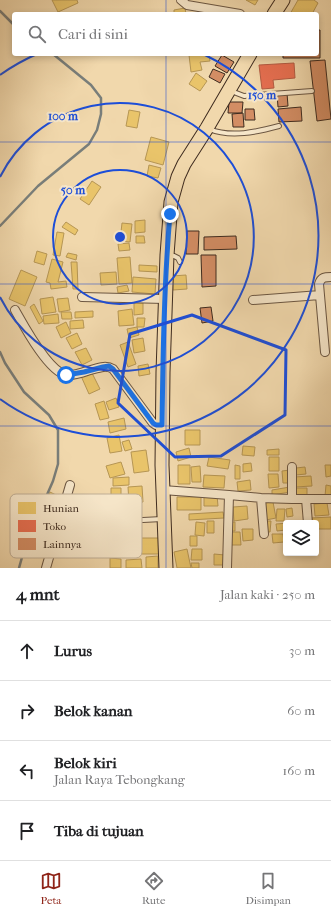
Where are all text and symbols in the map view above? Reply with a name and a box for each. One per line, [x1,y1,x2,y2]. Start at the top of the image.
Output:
search box [12,12,319,56]
icon: search [26,23,48,45]
text: Cari di sini [58,25,128,43]
text: 150 m [248,88,277,102]
text: 100 m [48,109,79,123]
text: 50 m [61,183,86,197]
route end [161,205,179,223]
centre of rings [113,230,127,244]
route start [57,366,75,384]
legend [10,494,142,558]
text: Hunian [43,502,80,515]
text: Toko [43,520,66,533]
map controls [283,520,319,556]
button: layers [283,520,319,556]
text: Lainnya [43,538,82,551]
text: 4 mnt [16,584,60,604]
text: Jalan kaki · 250 m [220,587,315,602]
icon: ahead [16,640,38,662]
text: Lurus [54,642,92,660]
text: 30 m [289,643,315,658]
icon: right [16,700,38,722]
text: Belok kanan [54,702,133,720]
text: 60 m [287,703,315,718]
text: Belok kiri [54,754,117,772]
icon: left [16,760,38,782]
text: 160 m [283,763,315,778]
text: Jalan Raya Tebongkang [54,772,185,787]
icon: arrive [16,820,38,842]
text: Tiba di tujuan [54,822,144,840]
tab: Peta [40,870,62,907]
tab: Rute [142,870,165,907]
tab: Disimpan [245,870,291,907]

